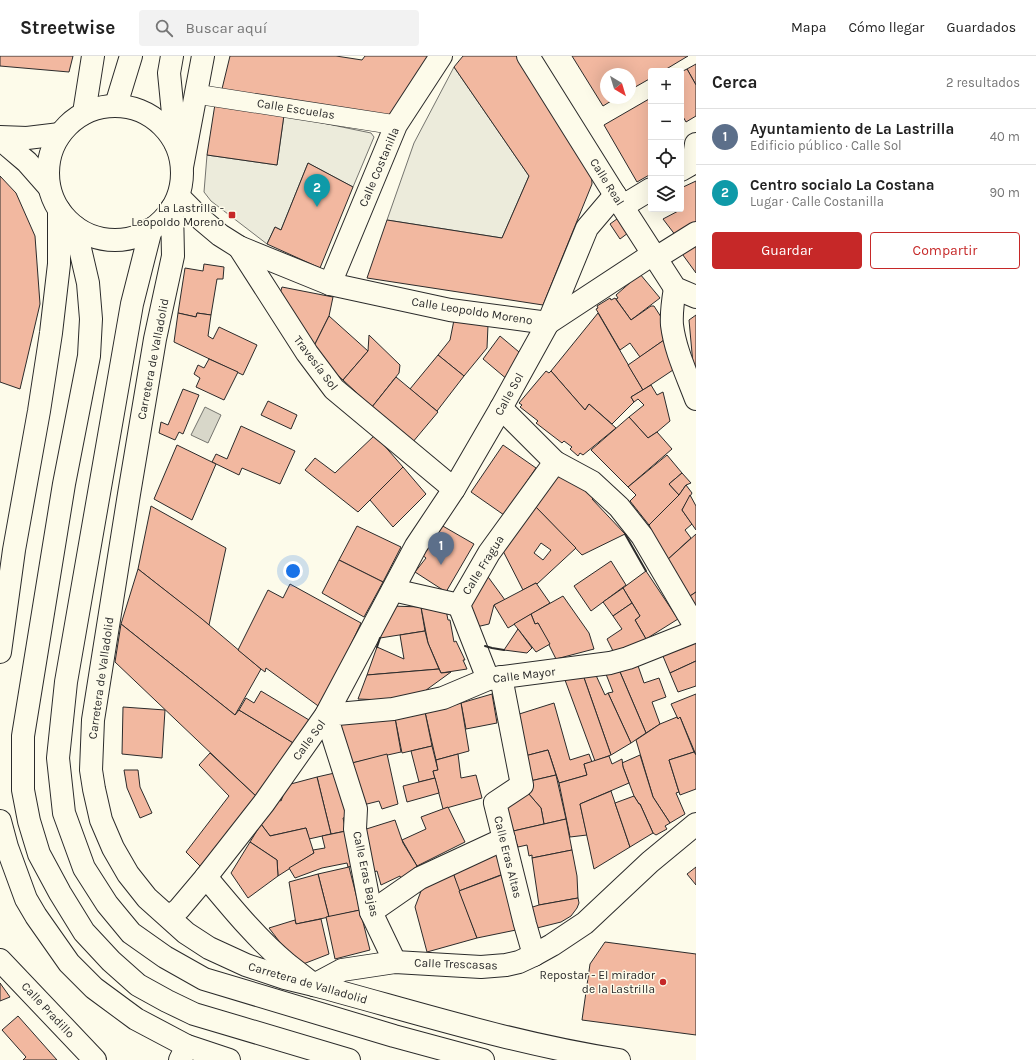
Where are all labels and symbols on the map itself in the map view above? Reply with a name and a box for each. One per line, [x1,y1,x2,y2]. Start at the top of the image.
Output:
north arrow [600,68,636,104]
street label: Calle Escuelas [256,96,336,122]
street label: Calle Costanilla [356,125,402,209]
street label: Calle Real [587,156,627,208]
pin: 2 [304,174,330,207]
place label: La Lastrilla - Leopoldo Moreno [131,201,224,229]
marker: La Lastrilla - Leopoldo Moreno [227,210,237,220]
street label: Calle Leopoldo Moreno [410,295,534,327]
street label: Carretera de Valladolid [134,297,172,421]
street label: Travesía Sol [291,333,341,393]
street label: Calle Sol [492,370,526,418]
pin: 1 [428,532,454,565]
street label: Calle Fragua [459,533,507,597]
your location [283,561,303,581]
street label: Carretera de Valladolid [85,616,117,740]
street label: Calle Mayor [492,664,557,686]
street label: Calle Sol [290,717,328,763]
street label: Calle Eras Altas [491,814,525,900]
street label: Calle Eras Bajas [350,830,382,918]
street label: Calle Trescasas [414,956,498,972]
street label: Carretera de Valladolid [247,959,369,1007]
place label: Repostar - El mirador de la Lastrilla [540,968,656,996]
marker: Repostar - El mirador de la Lastrilla [658,977,668,987]
street label: Calle Pradillo [19,979,77,1041]

